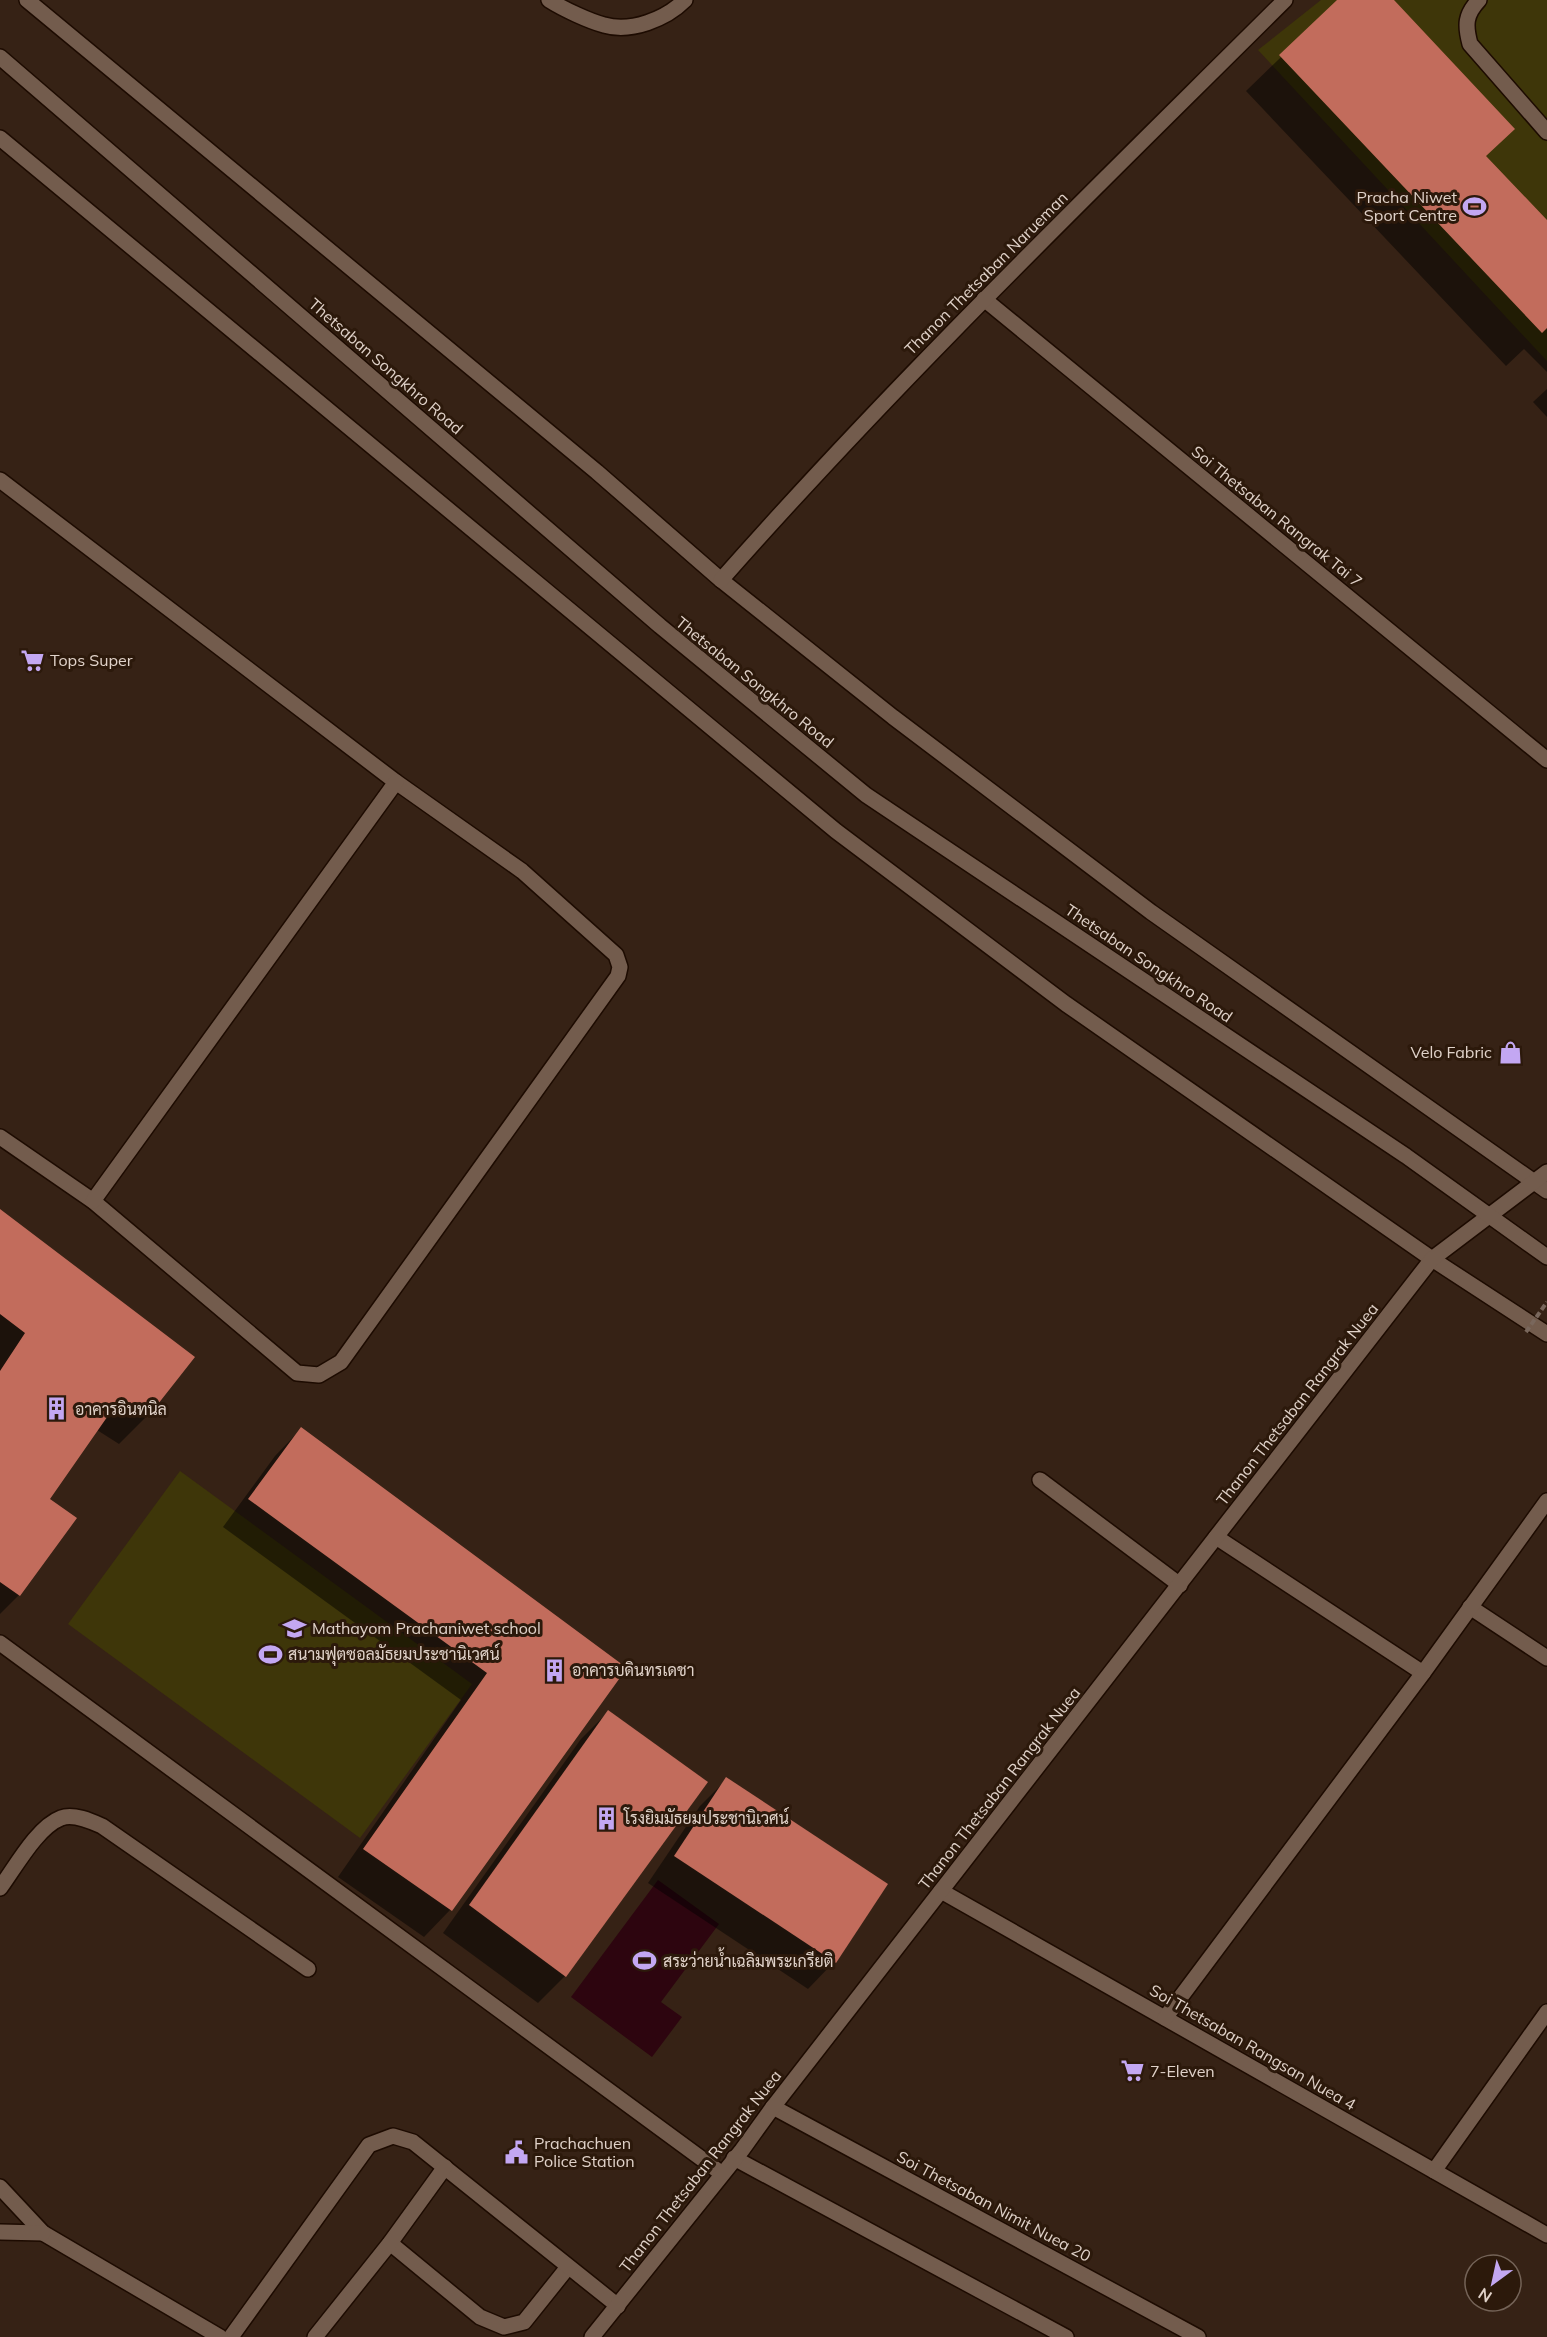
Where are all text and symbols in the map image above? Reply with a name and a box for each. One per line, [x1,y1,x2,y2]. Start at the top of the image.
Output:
street label: Thanon Thetsaban Narueman [900,187,1072,359]
place label: Pracha Niwet Sport Centre [1356,187,1457,225]
sports icon: Pracha Niwet Sport Centre [1462,193,1488,219]
street label: Thetsaban Songkhro Road [305,294,467,438]
street label: Soi Thetsaban Rangrak Tai 7 [1188,441,1366,591]
street label: Thetsaban Songkhro Road [672,612,838,752]
supermarket icon: Tops Super [19,647,45,673]
place label: Tops Super [50,650,133,670]
street label: Thetsaban Songkhro Road [1061,899,1237,1027]
shop icon: Velo Fabric [1497,1039,1523,1065]
place label: Velo Fabric [1411,1042,1492,1062]
street label: Thanon Thetsaban Rangrak Nuea [1212,1299,1382,1509]
building icon: อาคารอินทนิล [44,1396,70,1422]
place label: อาคารอินทนิล [75,1399,167,1419]
school or university icon: Mathayom Prachaniwet school [281,1615,307,1641]
place label: Mathayom Prachaniwet school [312,1618,541,1638]
sports icon: สนามฟุตซอลมัธยมประชานิเวศน์ [257,1641,283,1667]
place label: สนามฟุตซอลมัธยมประชานิเวศน์ [288,1642,500,1666]
building icon: อาคารบดินทรเดชา [541,1657,567,1683]
place label: อาคารบดินทรเดชา [572,1660,694,1680]
street label: Thanon Thetsaban Rangrak Nuea [914,1683,1084,1893]
building icon: โรงยิมมัธยมประชานิเวศน์ [593,1805,619,1831]
place label: โรงยิมมัธยมประชานิเวศน์ [623,1806,789,1828]
place label: สระว่ายนํ้าเฉลิมพระเกรียติ [663,1947,833,1971]
sports icon: สระว่ายนํ้าเฉลิมพระเกรียติ [632,1948,658,1974]
street label: Soi Thetsaban Rangsan Nuea 4 [1146,1980,1360,2115]
supermarket icon: 7-Eleven [1119,2058,1145,2084]
place label: 7-Eleven [1150,2061,1215,2081]
street label: Thanon Thetsaban Rangrak Nuea [615,2066,785,2276]
place label: Prachachuen Police Station [534,2133,635,2171]
public building icon: Prachachuen Police Station [503,2139,529,2165]
street label: Soi Thetsaban Nimit Nuea 20 [894,2146,1094,2266]
north arrow [1463,2253,1523,2313]
text: N [1474,2284,1495,2307]

